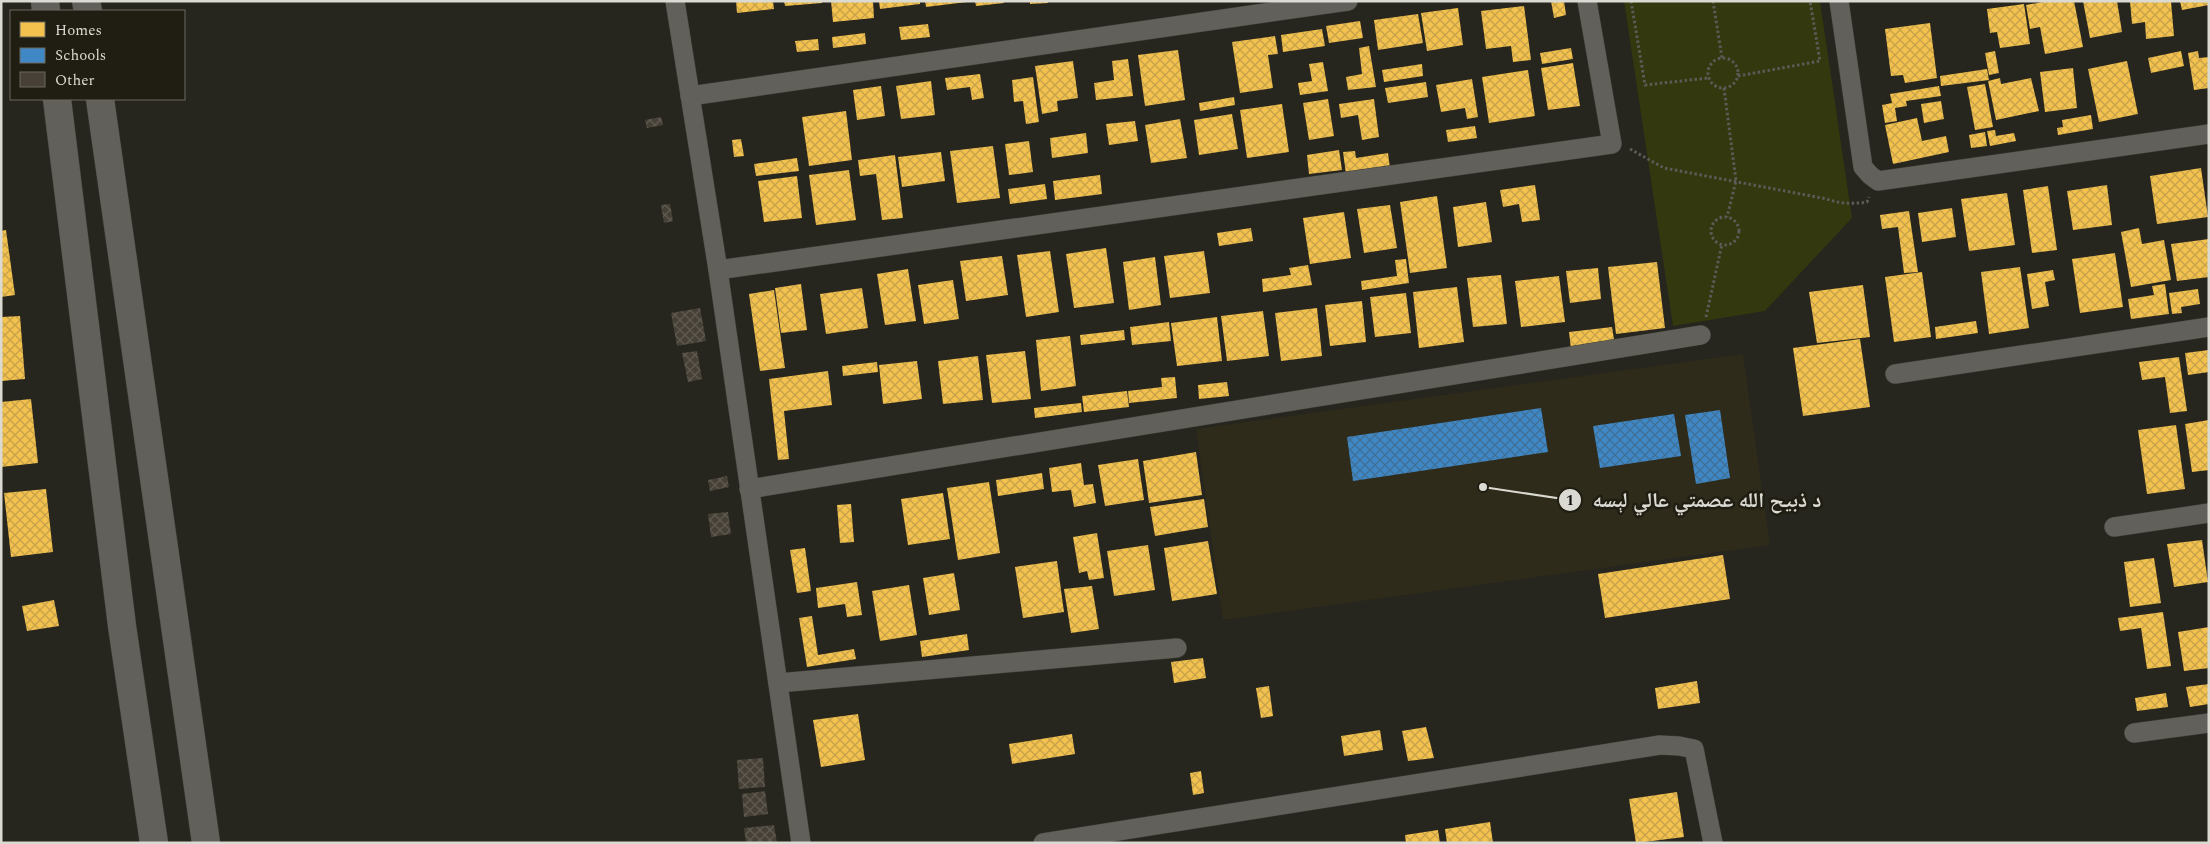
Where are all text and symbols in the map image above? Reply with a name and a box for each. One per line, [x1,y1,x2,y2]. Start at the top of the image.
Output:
legend [10,10,185,100]
text: Homes [55,19,102,42]
text: Schools [55,44,106,67]
text: Other [55,69,94,92]
callout: د ذبیح الله عصمتي عالي لېسه [1558,482,1832,518]
text: د ذبیح الله عصمتي عالي لېسه [1593,485,1821,517]
text: 1 [1566,489,1574,512]

